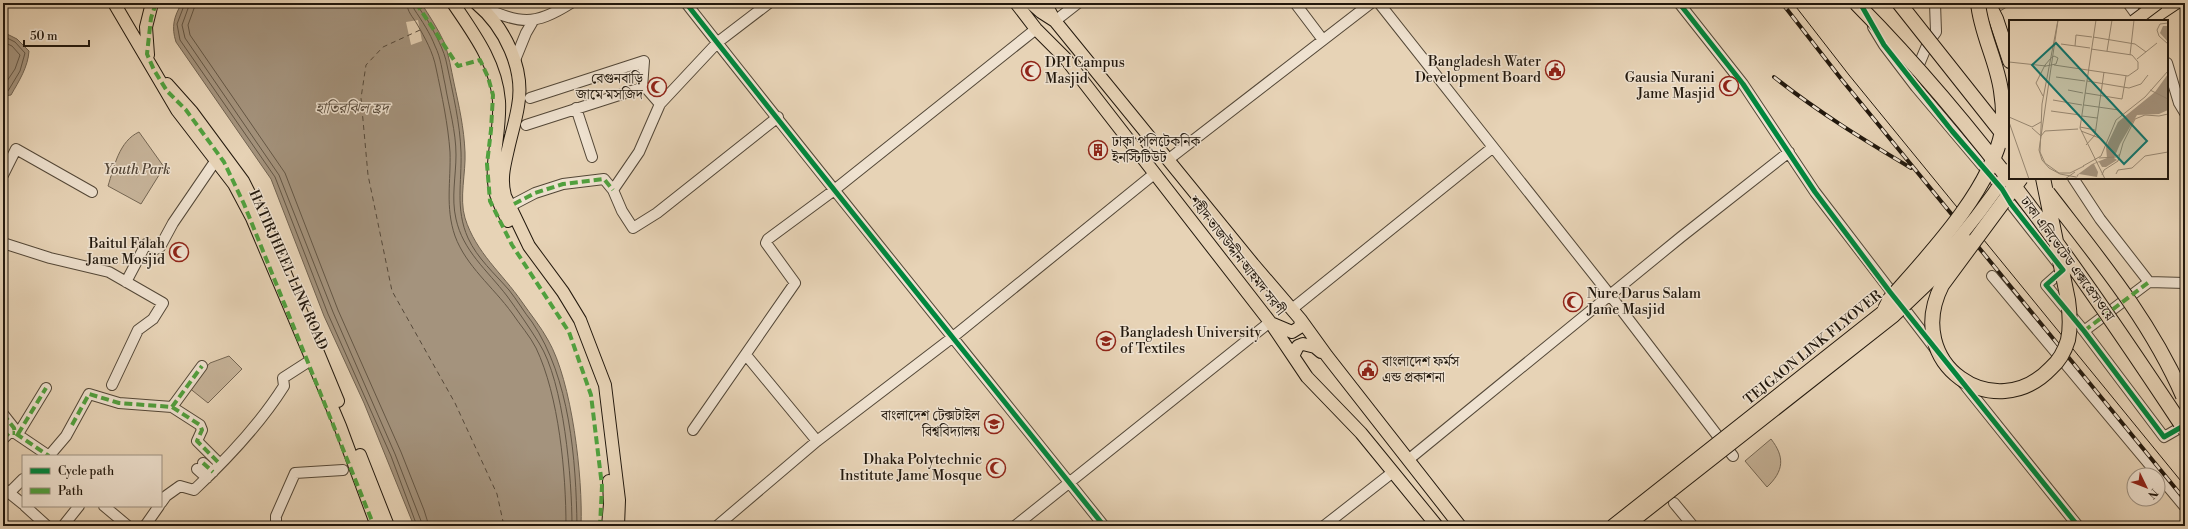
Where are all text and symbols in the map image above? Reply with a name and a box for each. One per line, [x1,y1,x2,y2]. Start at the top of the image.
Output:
inset map [2009,20,2168,179]
scale bar [24,22,89,48]
text: 50 m [30,29,58,44]
place label: Bangladesh Water Development Board [1415,53,1541,87]
place label: DPI Campus Masjid [1045,54,1125,88]
public building icon: Bangladesh Water Development Board [1544,59,1566,81]
mosque icon: DPI Campus Masjid [1020,60,1042,82]
place label: Gausia Nurani Jame Masjid [1625,69,1715,103]
place label: বেগুনবাড়ি জামে মসজিদ [575,70,644,104]
mosque icon: Gausia Nurani Jame Masjid [1718,75,1740,97]
mosque icon: বেগুনবাড়ি জামে মসজিদ [646,76,668,98]
water label: হাতিরঝিল হ্রদ [316,99,392,118]
place label: ঢাকা পলিটেকনিক ইনস্টিটিউট [1111,133,1201,167]
building icon: ঢাকা পলিটেকনিক ইনস্টিটিউট [1087,139,1109,161]
park label: Youth Park [104,161,170,179]
street label: HATIRJHEEL LINK ROAD [244,187,332,353]
street label: শহীদ তাজউদ্দীন আহমদ সরণী [1184,191,1290,319]
street label: ঢাকা এলিভেটেড এক্সপ্রেসওয়ে [2015,193,2118,325]
place label: Baitul Falah Jame Mosjid [85,235,166,269]
mosque icon: Baitul Falah Jame Mosjid [168,241,190,263]
place label: Nure Darus Salam Jame Masjid [1586,285,1701,319]
street label: TEJGAON LINK FLYOVER [1740,287,1886,409]
mosque icon: Nure Darus Salam Jame Masjid [1562,291,1584,313]
place label: Bangladesh University of Textiles [1119,324,1261,358]
school or university icon: Bangladesh University of Textiles [1095,330,1117,352]
place label: বাংলাদেশ ফর্মস এন্ড প্রকাশনা [1381,353,1460,387]
public building icon: বাংলাদেশ ফর্মস এন্ড প্রকাশনা [1357,359,1379,381]
place label: বাংলাদেশ টেক্সটাইল বিশ্ববিদ্যালয় [880,406,981,441]
school or university icon: বাংলাদেশ টেক্সটাইল বিশ্ববিদ্যালয় [983,413,1005,435]
place label: Dhaka Polytechnic Institute Jame Mosque [840,451,982,485]
legend [22,455,162,507]
mosque icon: Dhaka Polytechnic Institute Jame Mosque [985,457,1007,479]
text: Cycle path [58,464,114,479]
north arrow [2126,467,2166,507]
text: Path [58,484,83,499]
text: N [2144,485,2161,501]

